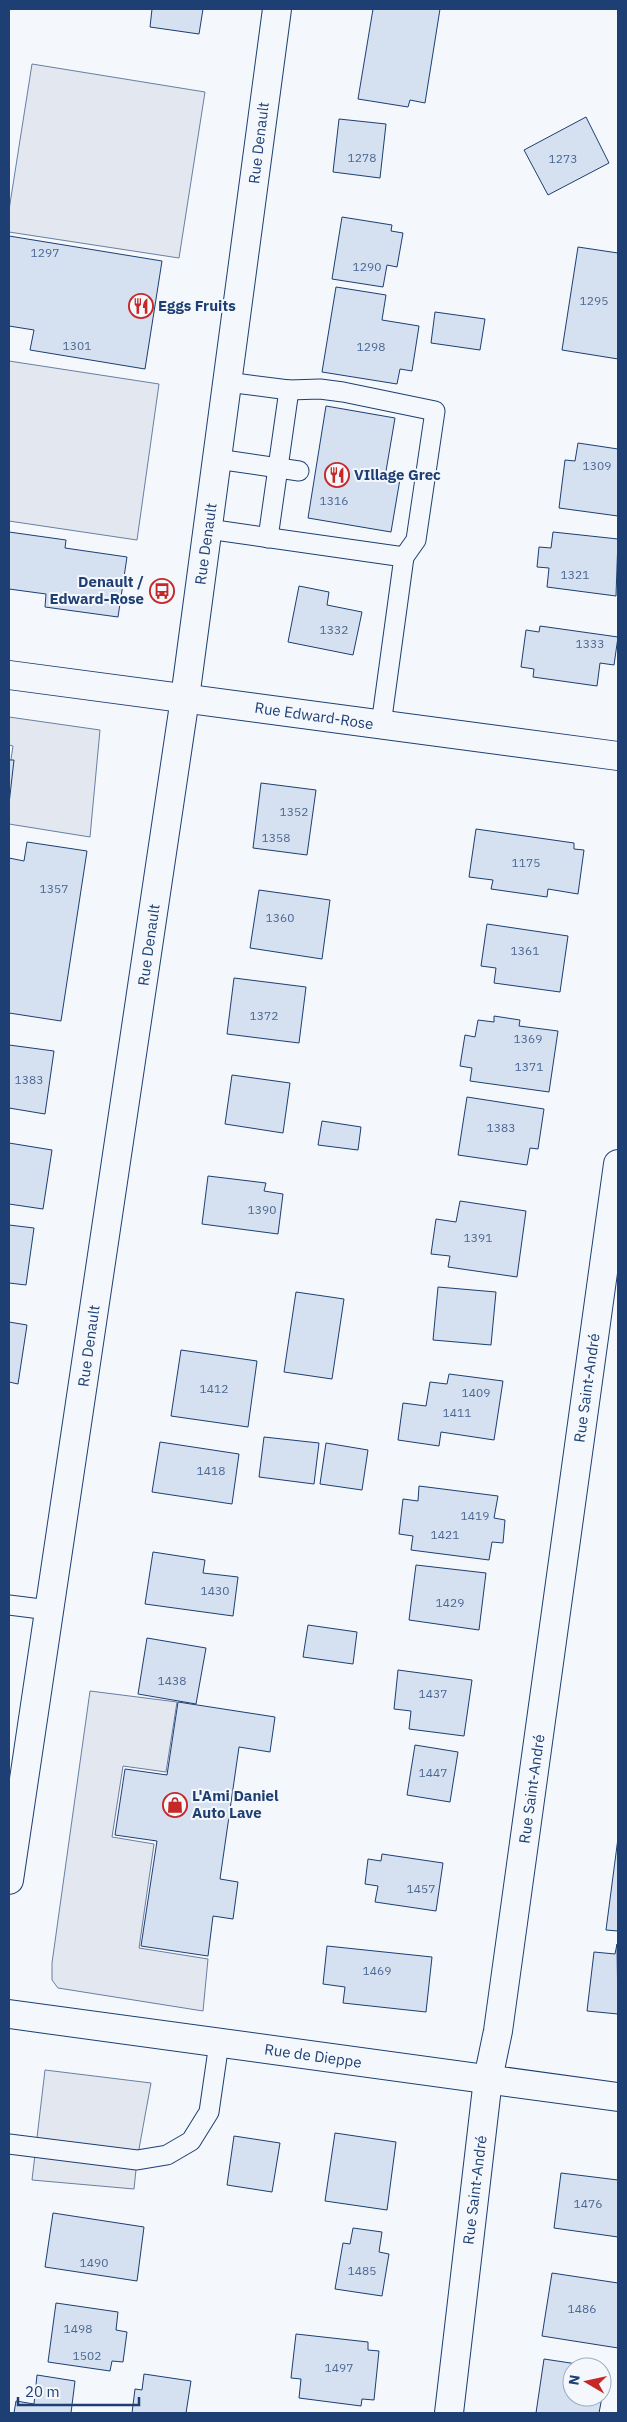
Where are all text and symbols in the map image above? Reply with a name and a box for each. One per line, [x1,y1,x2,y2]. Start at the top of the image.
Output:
street label: Rue Denault [244,101,273,185]
house number: 1278 [348,150,376,165]
house number: 1273 [549,151,577,166]
house number: 1297 [31,245,59,260]
house number: 1290 [353,259,381,274]
restaurant icon: Eggs Fruits [128,293,154,319]
house number: 1295 [580,293,608,308]
place label: Eggs Fruits [158,296,236,315]
house number: 1301 [63,338,91,353]
house number: 1298 [357,339,385,354]
house number: 1309 [583,458,611,473]
restaurant icon: VIllage Grec [324,462,350,488]
place label: VIllage Grec [354,465,441,484]
house number: 1316 [320,493,348,508]
street label: Rue Denault [190,502,221,586]
house number: 1321 [561,567,589,582]
place label: Denault / Edward-Rose [49,572,144,608]
bus stop icon: Denault / Edward-Rose [149,578,175,604]
house number: 1332 [320,622,348,637]
house number: 1333 [576,636,604,651]
street label: Rue Edward-Rose [253,698,375,733]
house number: 1352 [280,804,308,819]
house number: 1358 [262,830,290,845]
house number: 1175 [512,855,540,870]
house number: 1357 [40,881,68,896]
street label: Rue Denault [133,903,164,987]
house number: 1360 [266,910,294,925]
house number: 1361 [511,943,539,958]
house number: 1372 [250,1008,278,1023]
house number: 1369 [514,1031,542,1046]
house number: 1371 [515,1059,543,1074]
house number: 1383 [15,1072,43,1087]
house number: 1383 [487,1120,515,1135]
house number: 1390 [248,1202,276,1217]
house number: 1391 [464,1230,492,1245]
street label: Rue Denault [73,1304,104,1388]
street label: Rue Saint-André [569,1332,604,1444]
house number: 1412 [200,1381,228,1396]
house number: 1409 [462,1385,490,1400]
house number: 1411 [443,1405,471,1420]
house number: 1418 [197,1463,225,1478]
house number: 1419 [461,1508,489,1523]
house number: 1421 [431,1527,459,1542]
house number: 1430 [201,1583,229,1598]
house number: 1429 [436,1595,464,1610]
house number: 1438 [158,1673,186,1688]
house number: 1437 [419,1686,447,1701]
street label: Rue Saint-André [514,1733,549,1845]
house number: 1447 [419,1765,447,1780]
place label: L'Ami Daniel Auto Lave [192,1786,279,1822]
shop icon: L'Ami Daniel Auto Lave [162,1792,188,1818]
house number: 1457 [407,1881,435,1896]
house number: 1469 [363,1963,391,1978]
street label: Rue de Dieppe [263,2039,363,2072]
street label: Rue Saint-André [458,2134,491,2246]
house number: 1476 [574,2196,602,2211]
house number: 1490 [80,2255,108,2270]
house number: 1485 [348,2263,376,2278]
house number: 1486 [568,2301,596,2316]
house number: 1498 [64,2321,92,2336]
house number: 1502 [73,2348,101,2363]
north arrow [562,2357,612,2407]
house number: 1497 [325,2360,353,2375]
scale bar [18,2374,139,2406]
text: N [564,2374,584,2386]
text: 20 m [25,2382,60,2401]

